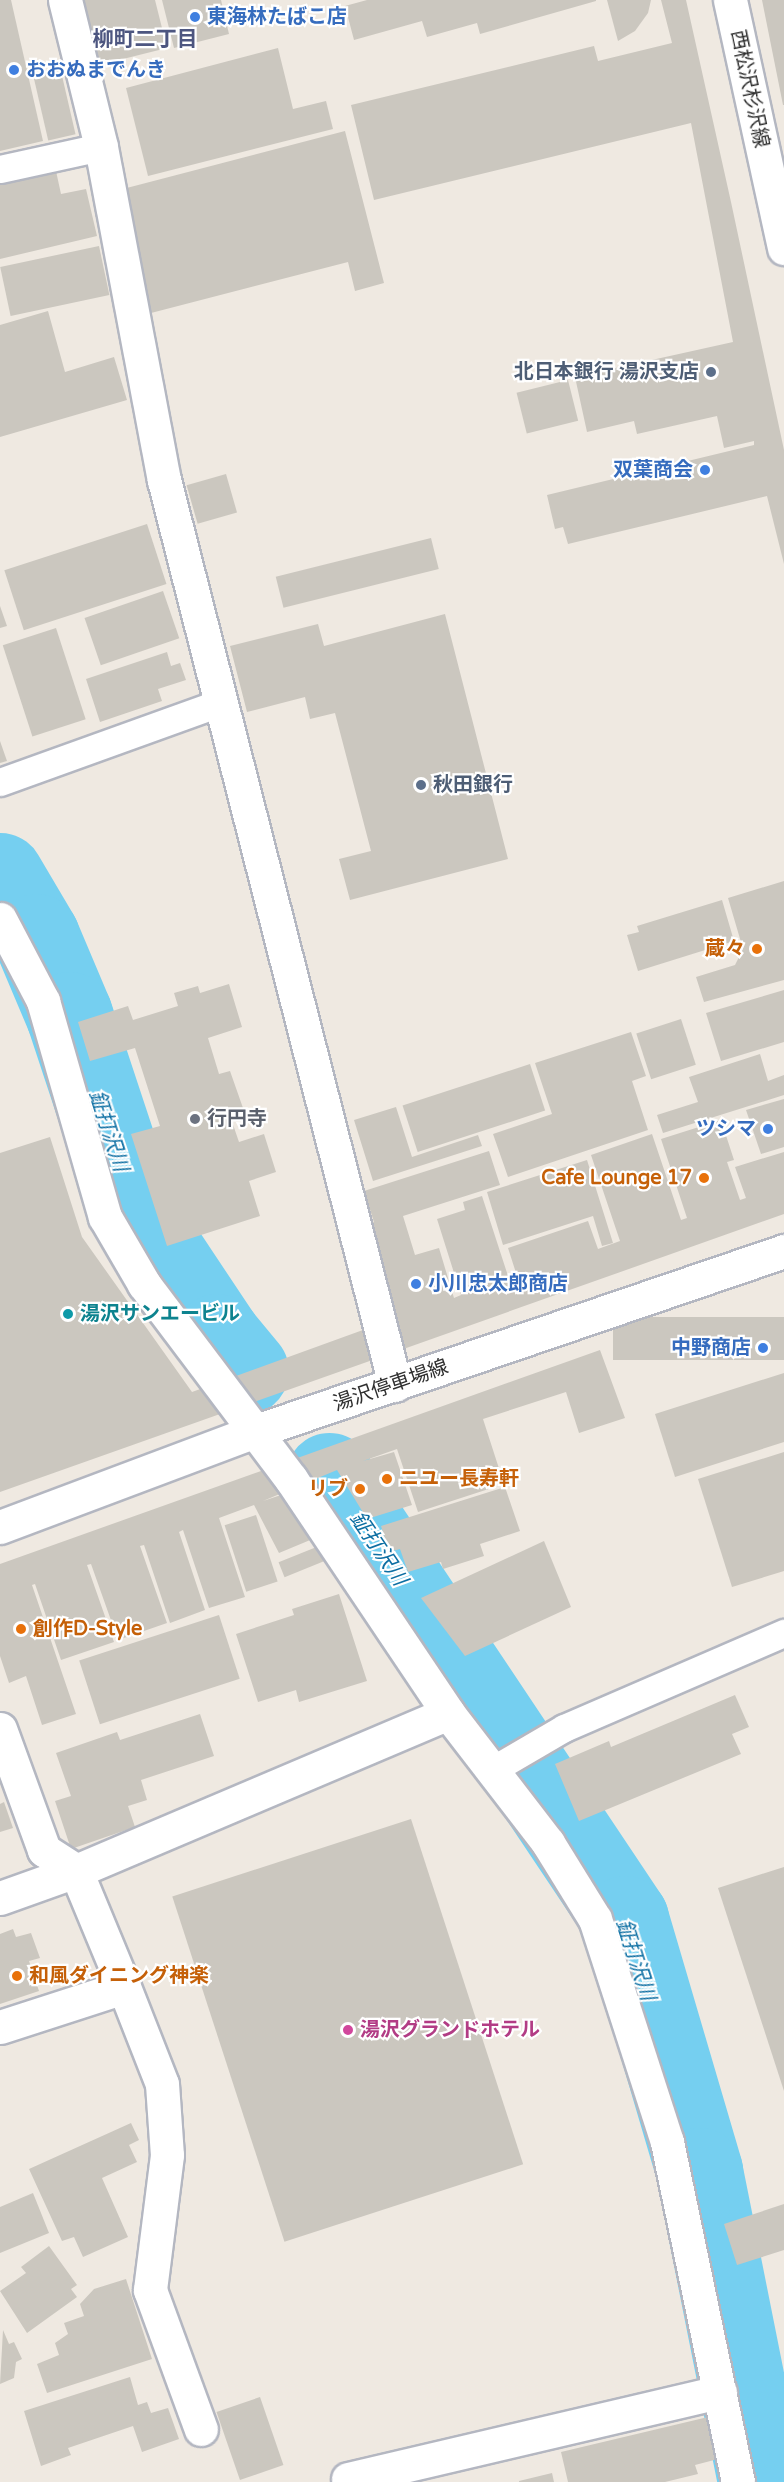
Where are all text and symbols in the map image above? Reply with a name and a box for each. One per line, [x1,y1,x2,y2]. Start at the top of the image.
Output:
place label: 東海林たばこ店 [207,5,347,29]
marker: 東海林たばこ店 [188,10,202,24]
district label: 柳町二丁目 [93,27,197,53]
street label: 西松沢杉沢線 [725,28,773,150]
place label: おおぬまでんき [26,58,166,82]
marker: おおぬまでんき [7,63,21,77]
place label: 北日本銀行 湯沢支店 [514,360,699,384]
marker: 北日本銀行 湯沢支店 [704,365,718,379]
place label: 双葉商会 [613,458,693,482]
marker: 双葉商会 [698,463,712,477]
place label: 秋田銀行 [433,773,513,797]
marker: 秋田銀行 [414,778,428,792]
place label: 蔵々 [705,937,745,961]
marker: 蔵々 [750,942,764,956]
water label: 鉦打沢川 [83,1087,133,1175]
place label: 行円寺 [207,1107,267,1131]
marker: 行円寺 [188,1112,202,1126]
place label: ツシマ [696,1117,756,1141]
marker: ツシマ [761,1122,775,1136]
place label: Cafe Lounge 17 [541,1166,692,1190]
marker: Cafe Lounge 17 [697,1171,711,1185]
place label: 小川忠太郎商店 [428,1272,568,1296]
marker: 小川忠太郎商店 [409,1277,423,1291]
place label: 湯沢サンエービル [80,1302,240,1326]
marker: 湯沢サンエービル [61,1307,75,1321]
place label: 中野商店 [671,1336,751,1360]
marker: 中野商店 [756,1341,770,1355]
street label: 湯沢停車場線 [330,1355,452,1417]
place label: ニユー長寿軒 [399,1467,519,1491]
marker: ニユー長寿軒 [380,1472,394,1486]
place label: リブ [308,1477,348,1501]
marker: リブ [353,1482,367,1496]
water label: 鉦打沢川 [344,1507,412,1591]
place label: 創作D-Style [33,1617,142,1641]
marker: 創作D-Style [14,1622,28,1636]
water label: 鉦打沢川 [610,1916,660,2004]
place label: 和風ダイニング神楽 [29,1964,209,1988]
marker: 和風ダイニング神楽 [10,1969,24,1983]
place label: 湯沢グランドホテル [360,2018,540,2042]
marker: 湯沢グランドホテル [341,2023,355,2037]

